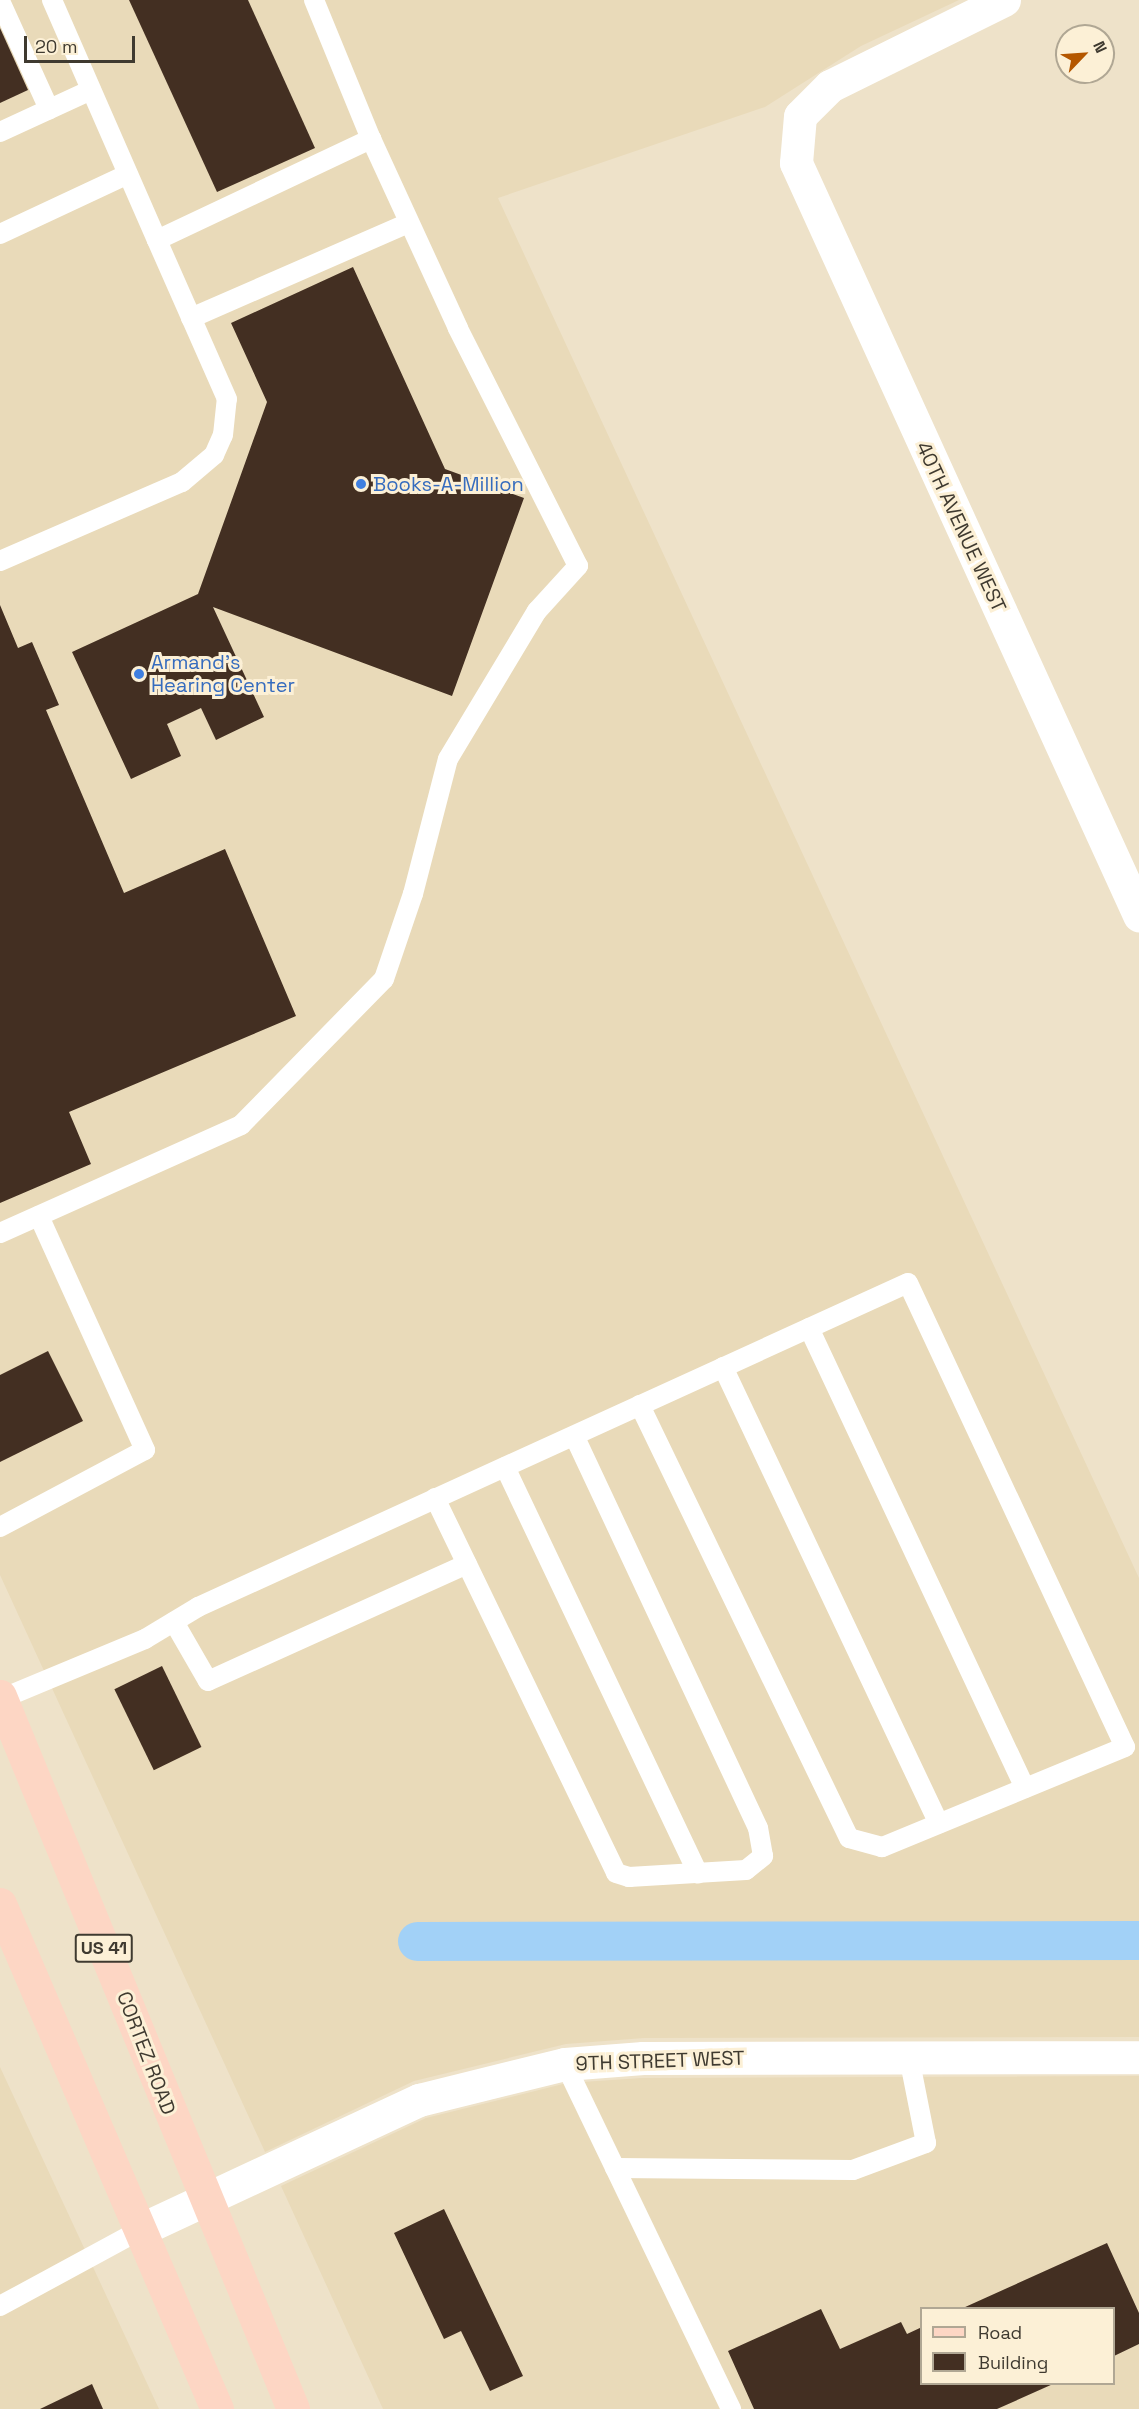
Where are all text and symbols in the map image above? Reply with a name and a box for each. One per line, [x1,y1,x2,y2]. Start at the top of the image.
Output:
scale bar [27,24,138,62]
north arrow [1055,24,1115,84]
text: 20 m [35,35,78,58]
text: N [1088,38,1112,56]
street label: 40TH AVENUE WEST [911,438,1011,616]
place label: Books-A-Million [373,472,524,496]
marker: Books-A-Million [354,477,368,491]
place label: Armand's Hearing Center [151,650,295,697]
marker: Armand's Hearing Center [132,667,146,681]
road number: US 41 [74,1933,134,1963]
street label: CORTEZ ROAD [112,1988,180,2118]
street label: 9TH STREET WEST [575,2046,745,2076]
legend [920,2307,1115,2385]
text: Road [978,2321,1022,2344]
text: Building [978,2351,1048,2374]

